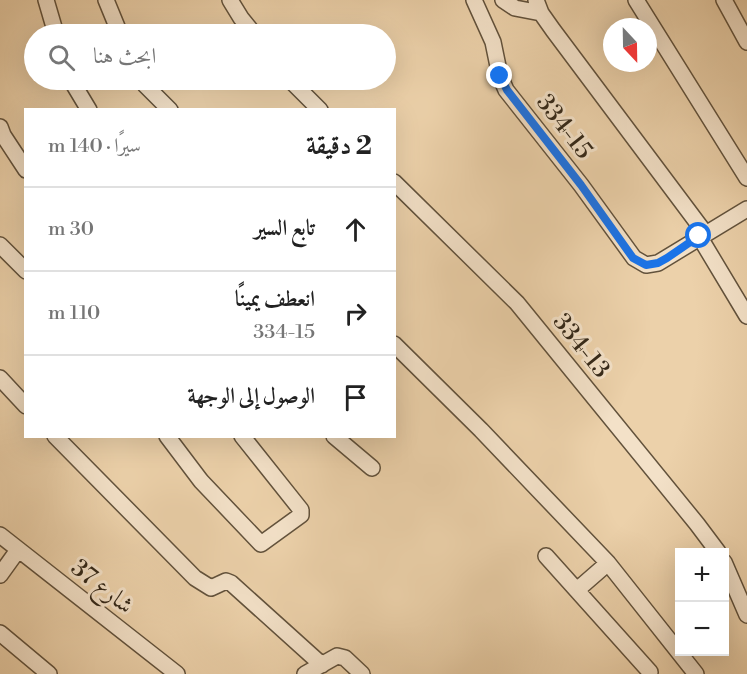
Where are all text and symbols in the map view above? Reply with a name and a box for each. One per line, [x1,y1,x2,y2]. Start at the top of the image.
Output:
north arrow [603,18,657,72]
search box [24,24,396,90]
icon: search [45,41,78,74]
text: ابحث هنا [93,43,156,70]
route end [486,62,512,88]
street label: 334-15 [529,89,599,165]
text: 2 دقيقة [306,130,372,162]
text: سيرًا · 140 m [48,134,141,159]
icon: ahead [339,213,372,246]
text: تابع السير [254,215,315,242]
text: 30 m [48,217,94,242]
route start [685,222,711,248]
text: انعطف يمينًا [235,286,315,313]
icon: right [339,297,372,330]
text: 110 m [48,301,100,326]
street label: 334-13 [546,308,616,384]
text: 334-15 [253,320,315,345]
icon: arrive [339,381,372,414]
text: الوصول إلى الوجهة [187,383,315,410]
map controls [675,548,729,656]
button: + [675,548,729,602]
street label: شارع 37 [62,553,139,624]
button: − [675,602,729,656]

